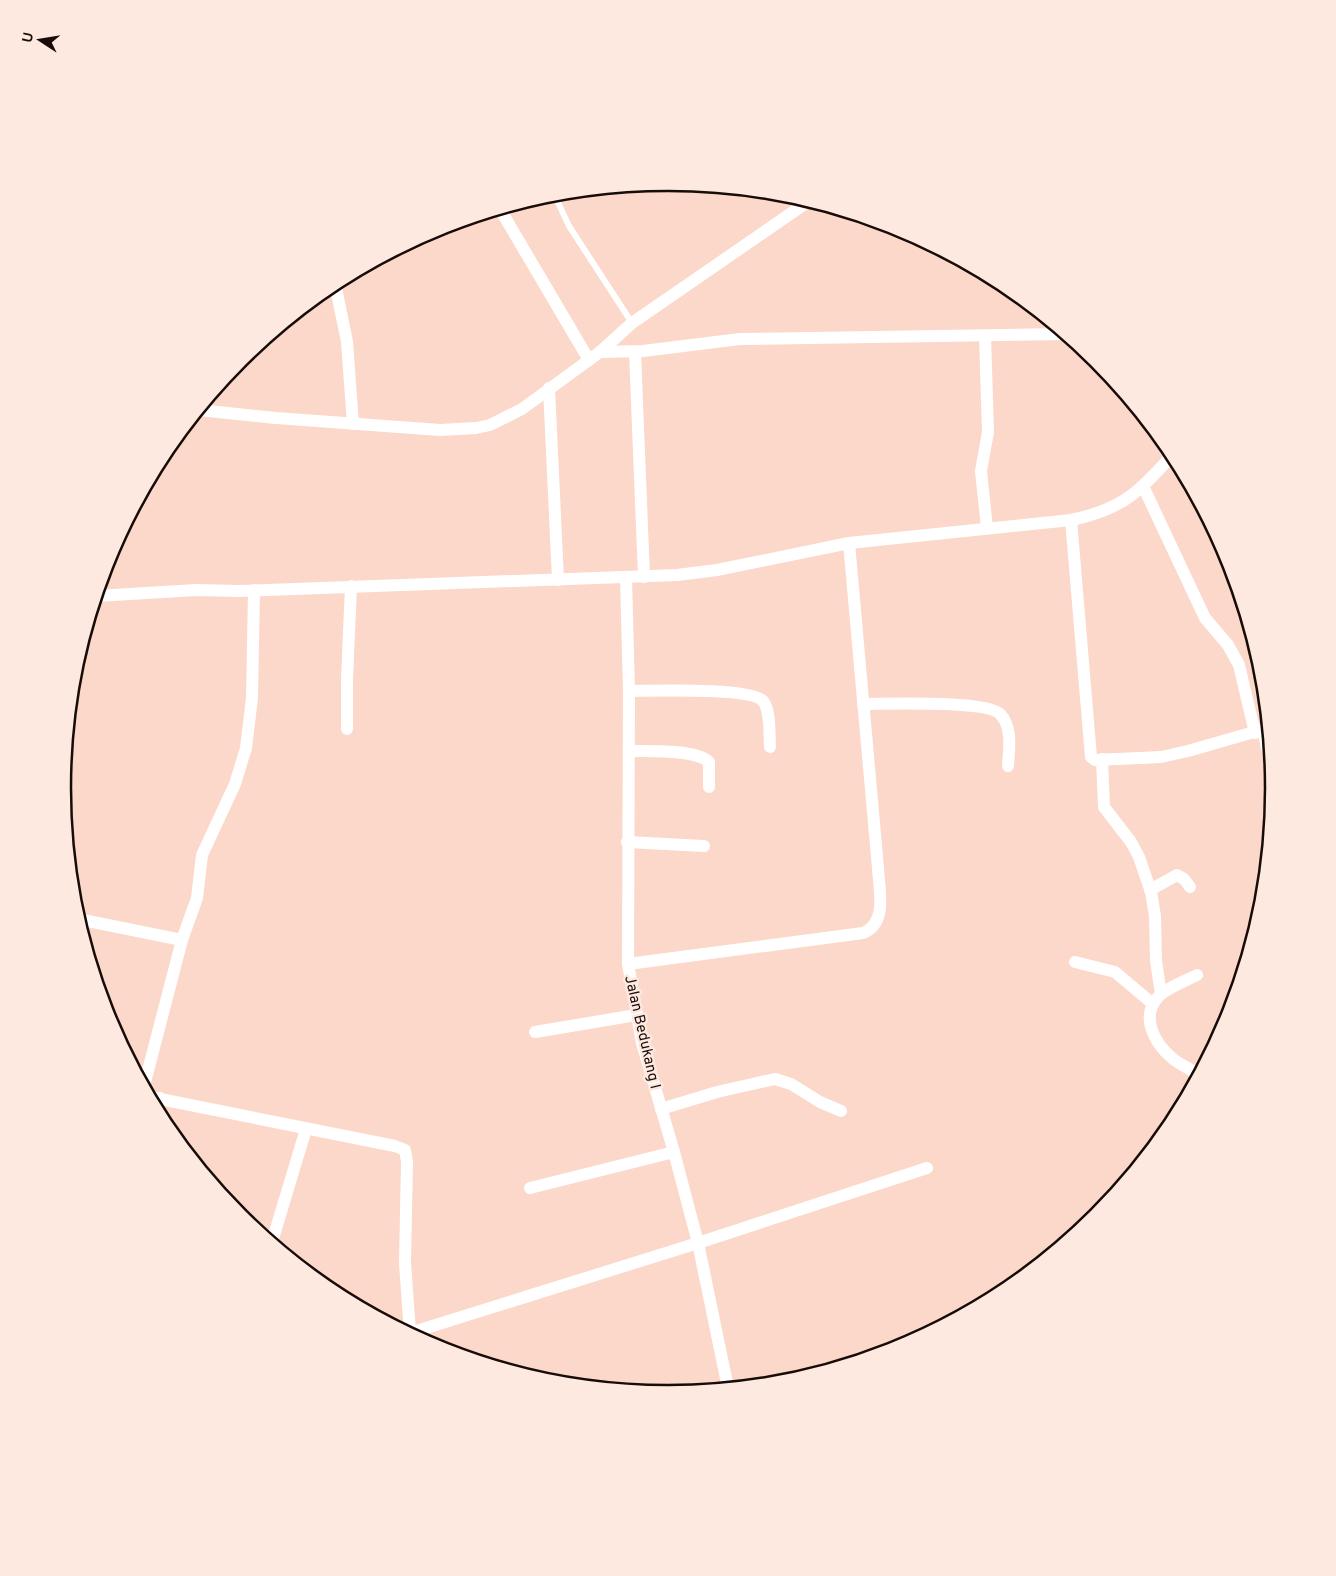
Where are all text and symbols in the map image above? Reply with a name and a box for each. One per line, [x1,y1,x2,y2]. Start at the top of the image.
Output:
north arrow [15,15,65,65]
text: U [19,31,38,44]
street label: Jalan Bedukang I [619,974,664,1091]

